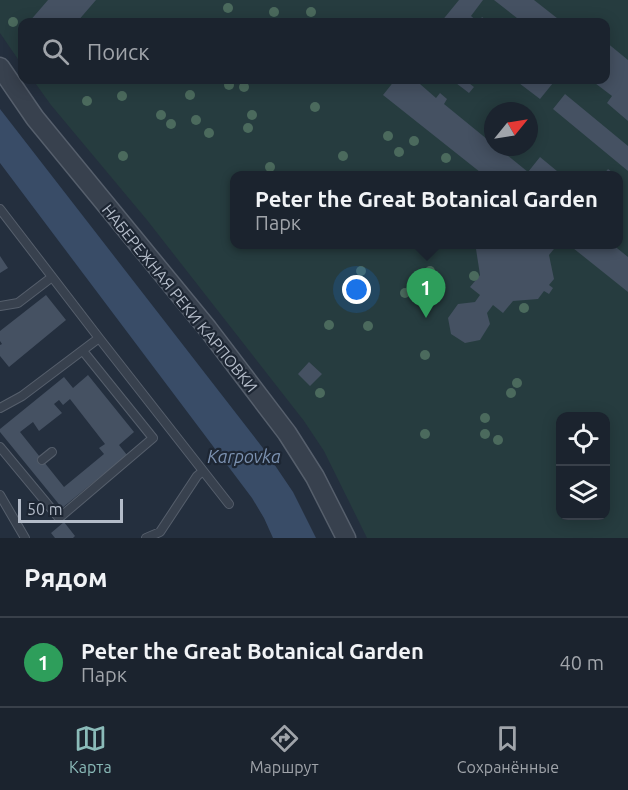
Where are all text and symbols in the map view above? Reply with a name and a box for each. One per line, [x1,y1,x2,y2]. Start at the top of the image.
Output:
search box [18,18,610,84]
icon: search [39,35,72,68]
text: Поиск [87,39,150,64]
north arrow [484,102,538,156]
popup [230,171,623,249]
text: Peter the Great Botanical Garden [255,186,598,211]
street label: НАБЕРЕЖНАЯ РЕКИ КАРПОВКИ [99,200,261,396]
text: Парк [255,211,301,234]
pin: 1 [406,268,446,318]
your location [342,275,371,304]
map controls [556,412,610,520]
button: locate [556,412,610,466]
water label: Karpovka [207,446,281,466]
button: layers [556,466,610,520]
scale bar [18,496,123,524]
text: 50 m [27,500,63,518]
text: Рядом [24,563,108,592]
text: Peter the Great Botanical Garden [81,638,424,663]
text: 1 [38,651,49,674]
text: 40 m [560,651,604,674]
text: Парк [81,663,127,686]
tab: Карта [69,722,112,776]
tab: Маршрут [250,722,319,776]
tab: Сохранённые [457,722,559,776]

